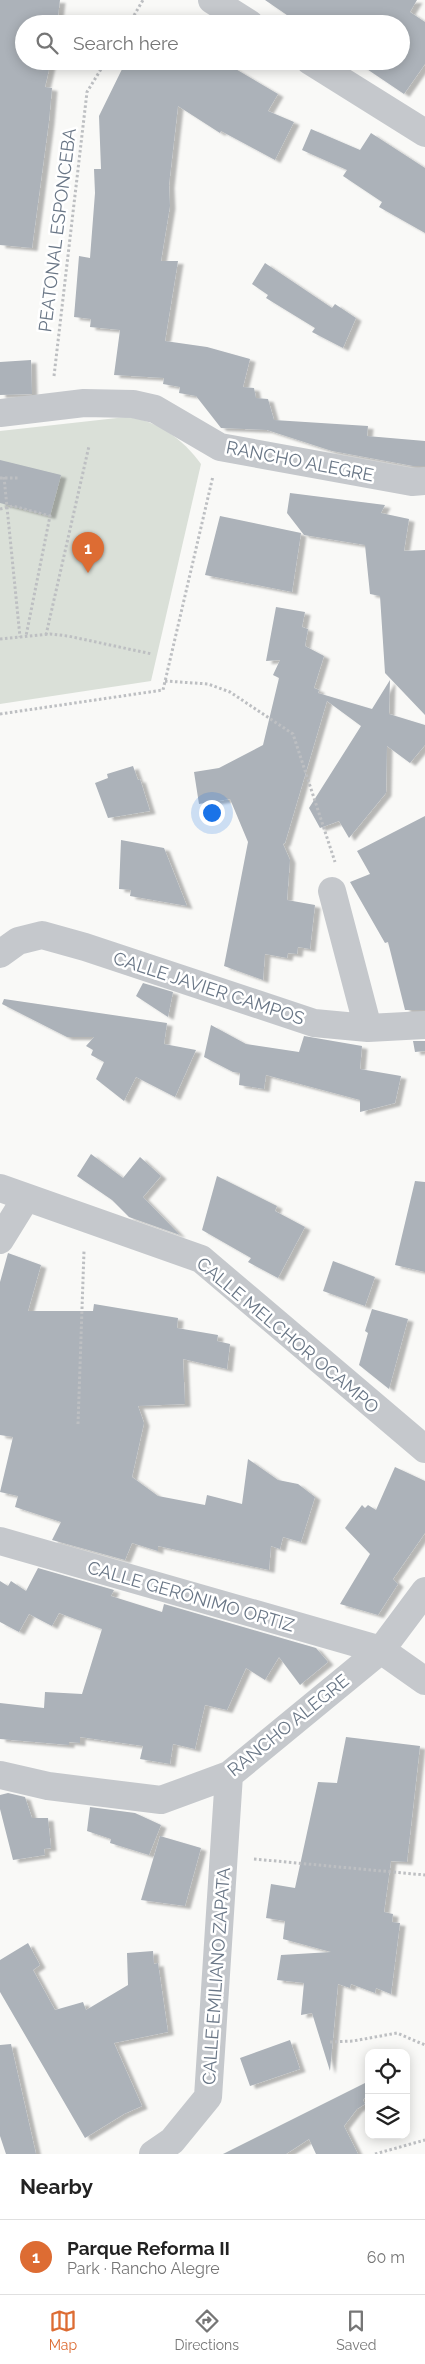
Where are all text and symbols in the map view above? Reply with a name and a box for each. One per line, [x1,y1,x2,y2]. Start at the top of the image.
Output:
search box [15,15,410,70]
icon: search [33,29,61,57]
text: Search here [73,32,179,54]
street label: PEATONAL ESPONCEBA [34,127,80,333]
street label: RANCHO ALEGRE [224,436,376,486]
pin: 1 [72,532,104,573]
your location [199,800,225,826]
street label: CALLE JAVIER CAMPOS [111,947,307,1029]
street label: CALLE MELCHOR OCAMPO [193,1253,383,1417]
street label: CALLE GERÓNIMO ORTIZ [85,1555,297,1636]
street label: RANCHO ALEGRE [223,1670,353,1780]
street label: CALLE EMILIANO ZAPATA [198,1867,234,2085]
map controls [365,2049,410,2139]
button: locate [365,2049,410,2094]
button: layers [365,2094,410,2139]
text: Nearby [20,2174,93,2199]
text: Parque Reforma II [67,2237,230,2259]
text: 1 [32,2248,40,2267]
text: 60 m [367,2248,405,2267]
text: Park · Rancho Alegre [67,2259,220,2278]
tab: Map [49,2307,77,2353]
tab: Directions [174,2307,239,2353]
tab: Saved [336,2307,376,2353]

